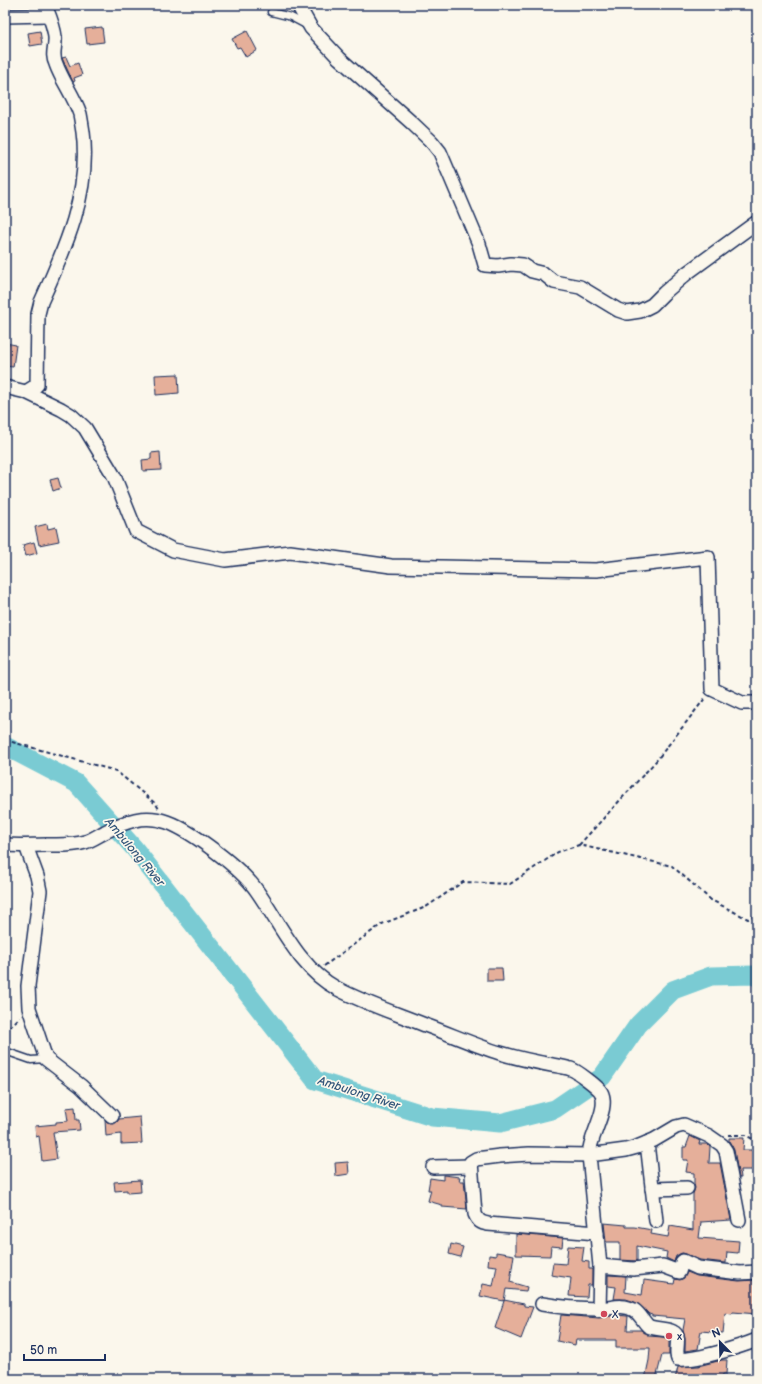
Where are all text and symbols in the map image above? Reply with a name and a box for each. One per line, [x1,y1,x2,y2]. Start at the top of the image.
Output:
water label: Ambulong River [101,814,169,891]
water label: Ambulong River [315,1073,403,1114]
place label: X [611,1308,619,1321]
marker: X [599,1309,609,1319]
north arrow [700,1322,740,1362]
text: N [710,1326,723,1341]
place label: x [677,1330,682,1343]
marker: x [664,1331,674,1341]
scale bar [24,1336,105,1362]
text: 50 m [30,1343,57,1358]

